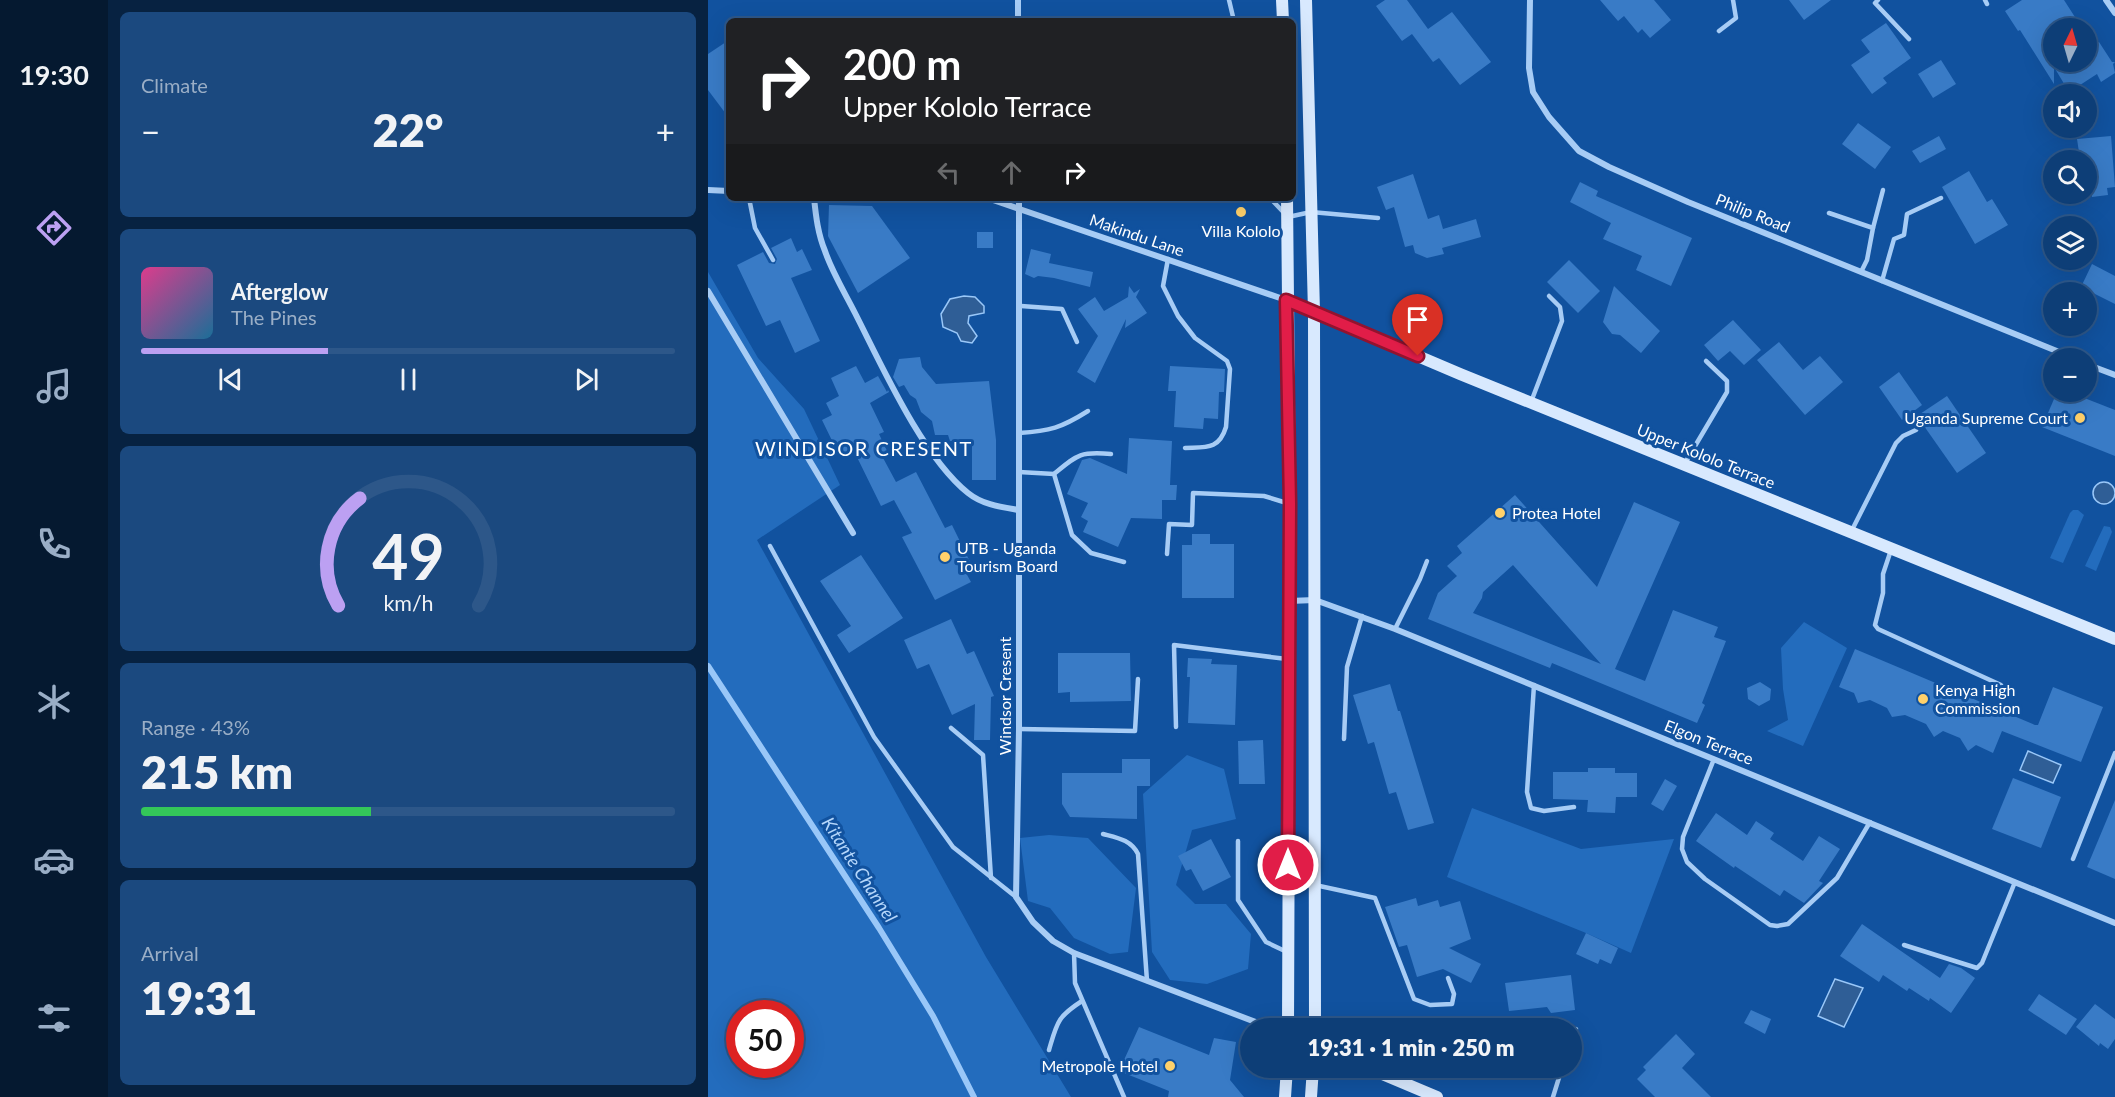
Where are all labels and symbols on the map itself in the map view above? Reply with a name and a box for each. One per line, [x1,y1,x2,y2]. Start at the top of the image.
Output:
north arrow [2043,18,2097,72]
street label: Philip Road [1713,189,1793,236]
marker: Villa Kololo [1234,205,1248,219]
street label: Makindu Lane [1087,209,1187,260]
place label: Villa Kololo [1201,221,1281,240]
pin [1392,294,1443,356]
place label: Uganda Supreme Court [1904,408,2068,427]
marker: Uganda Supreme Court [2073,411,2087,425]
street label: Upper Kololo Terrace [1634,419,1778,492]
district label: WINDISOR CRESENT [755,436,973,460]
place label: Protea Hotel [1512,503,1601,522]
marker: Protea Hotel [1493,506,1507,520]
place label: UTB - Uganda Tourism Board [957,538,1058,575]
marker: UTB - Uganda Tourism Board [938,550,952,564]
street label: Windsor Cresent [995,637,1014,755]
place label: Kenya High Commission [1935,680,2020,717]
marker: Kenya High Commission [1916,692,1930,706]
street label: Elgon Terrace [1662,715,1756,768]
water label: Kitante Channel [818,813,902,926]
position arrow [1256,833,1320,897]
speed limit sign: 50 [726,1000,804,1078]
place label: Metropole Hotel [1042,1056,1158,1075]
marker: Metropole Hotel [1163,1059,1177,1073]

